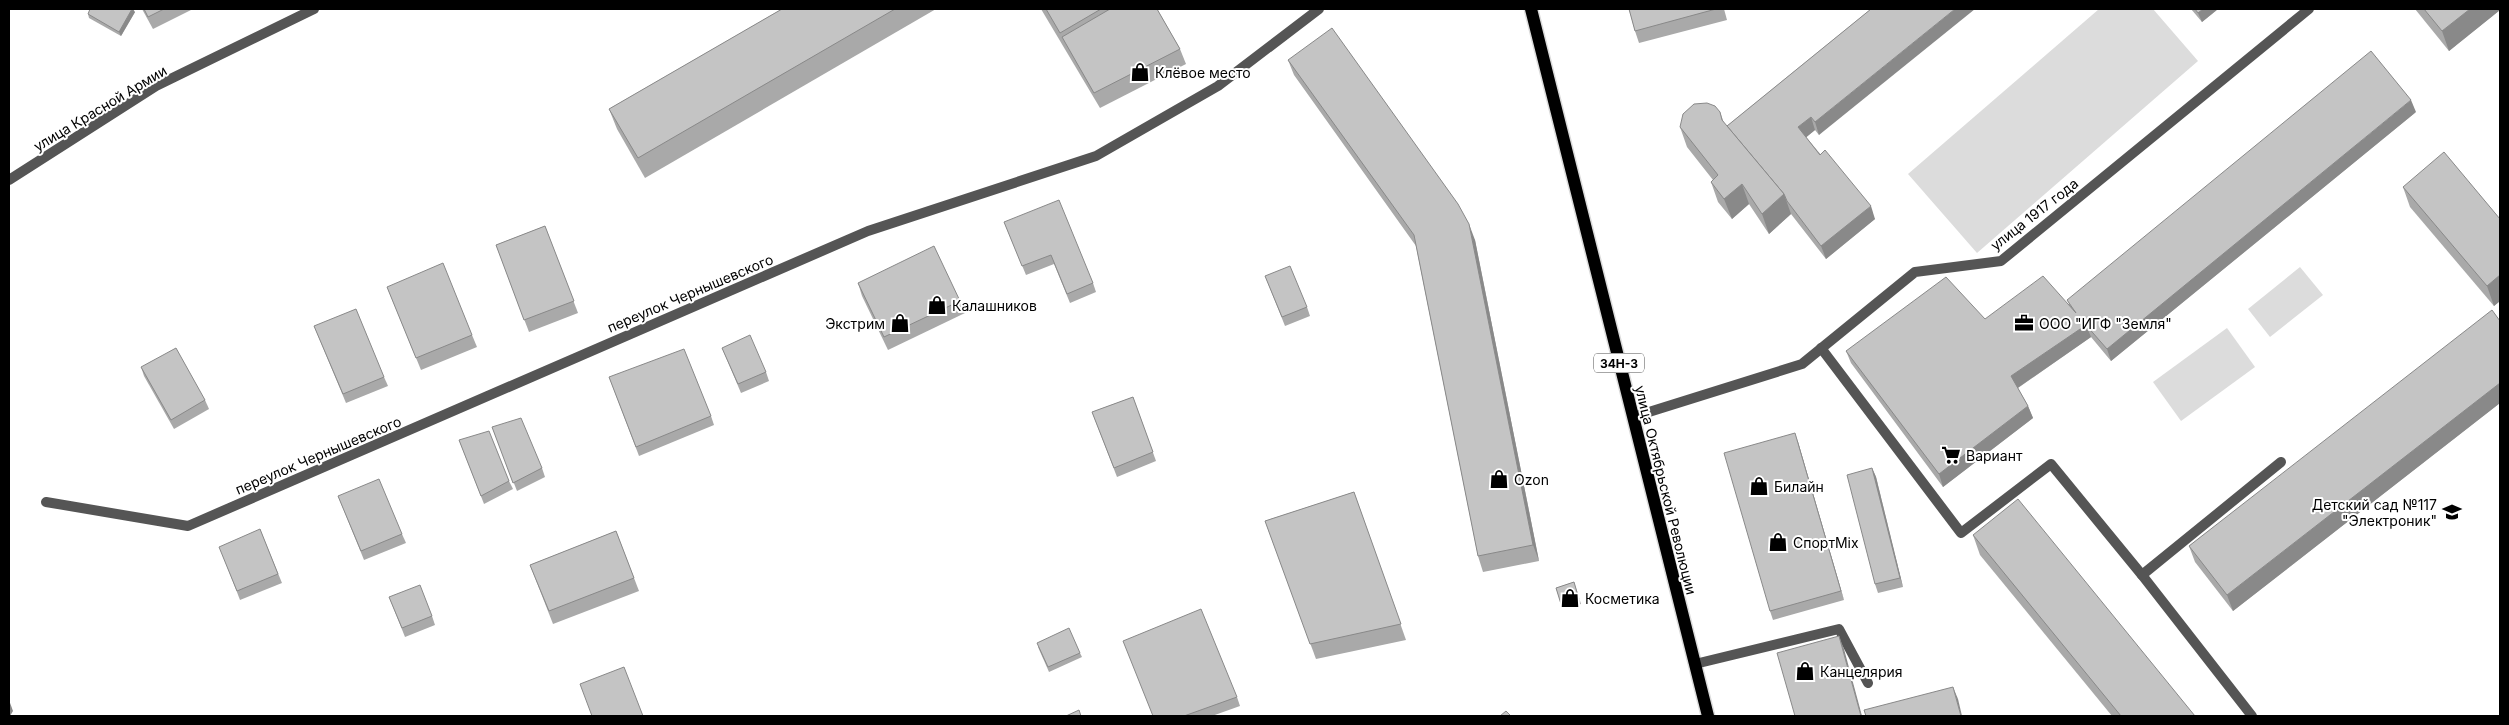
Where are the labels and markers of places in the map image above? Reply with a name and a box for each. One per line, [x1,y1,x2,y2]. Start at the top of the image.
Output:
shop icon: Клёвое место [1129,61,1151,83]
place label: Клёвое место [1155,64,1251,81]
shop icon: Калашников [926,294,948,316]
place label: Калашников [952,297,1037,314]
shop icon: Экстрим [889,312,911,334]
office icon: ООО "ИГФ "Земля" [2013,312,2035,334]
place label: Экстрим [825,315,885,332]
place label: ООО "ИГФ "Земля" [2039,315,2172,332]
supermarket icon: Вариант [1940,444,1962,466]
place label: Вариант [1966,447,2023,464]
shop icon: Ozon [1488,468,1510,490]
place label: Ozon [1514,471,1549,488]
shop icon: Билайн [1748,475,1770,497]
place label: Билайн [1774,478,1824,495]
place label: Детский сад №117 "Электроник" [2312,496,2437,529]
school or university icon: Детский сад №117 "Электроник" [2441,501,2463,523]
shop icon: СпортMix [1767,531,1789,553]
place label: СпортMix [1793,534,1859,551]
shop icon: Косметика [1559,587,1581,609]
place label: Косметика [1585,590,1660,607]
shop icon: Канцелярия [1794,660,1816,682]
place label: Канцелярия [1820,663,1903,680]

